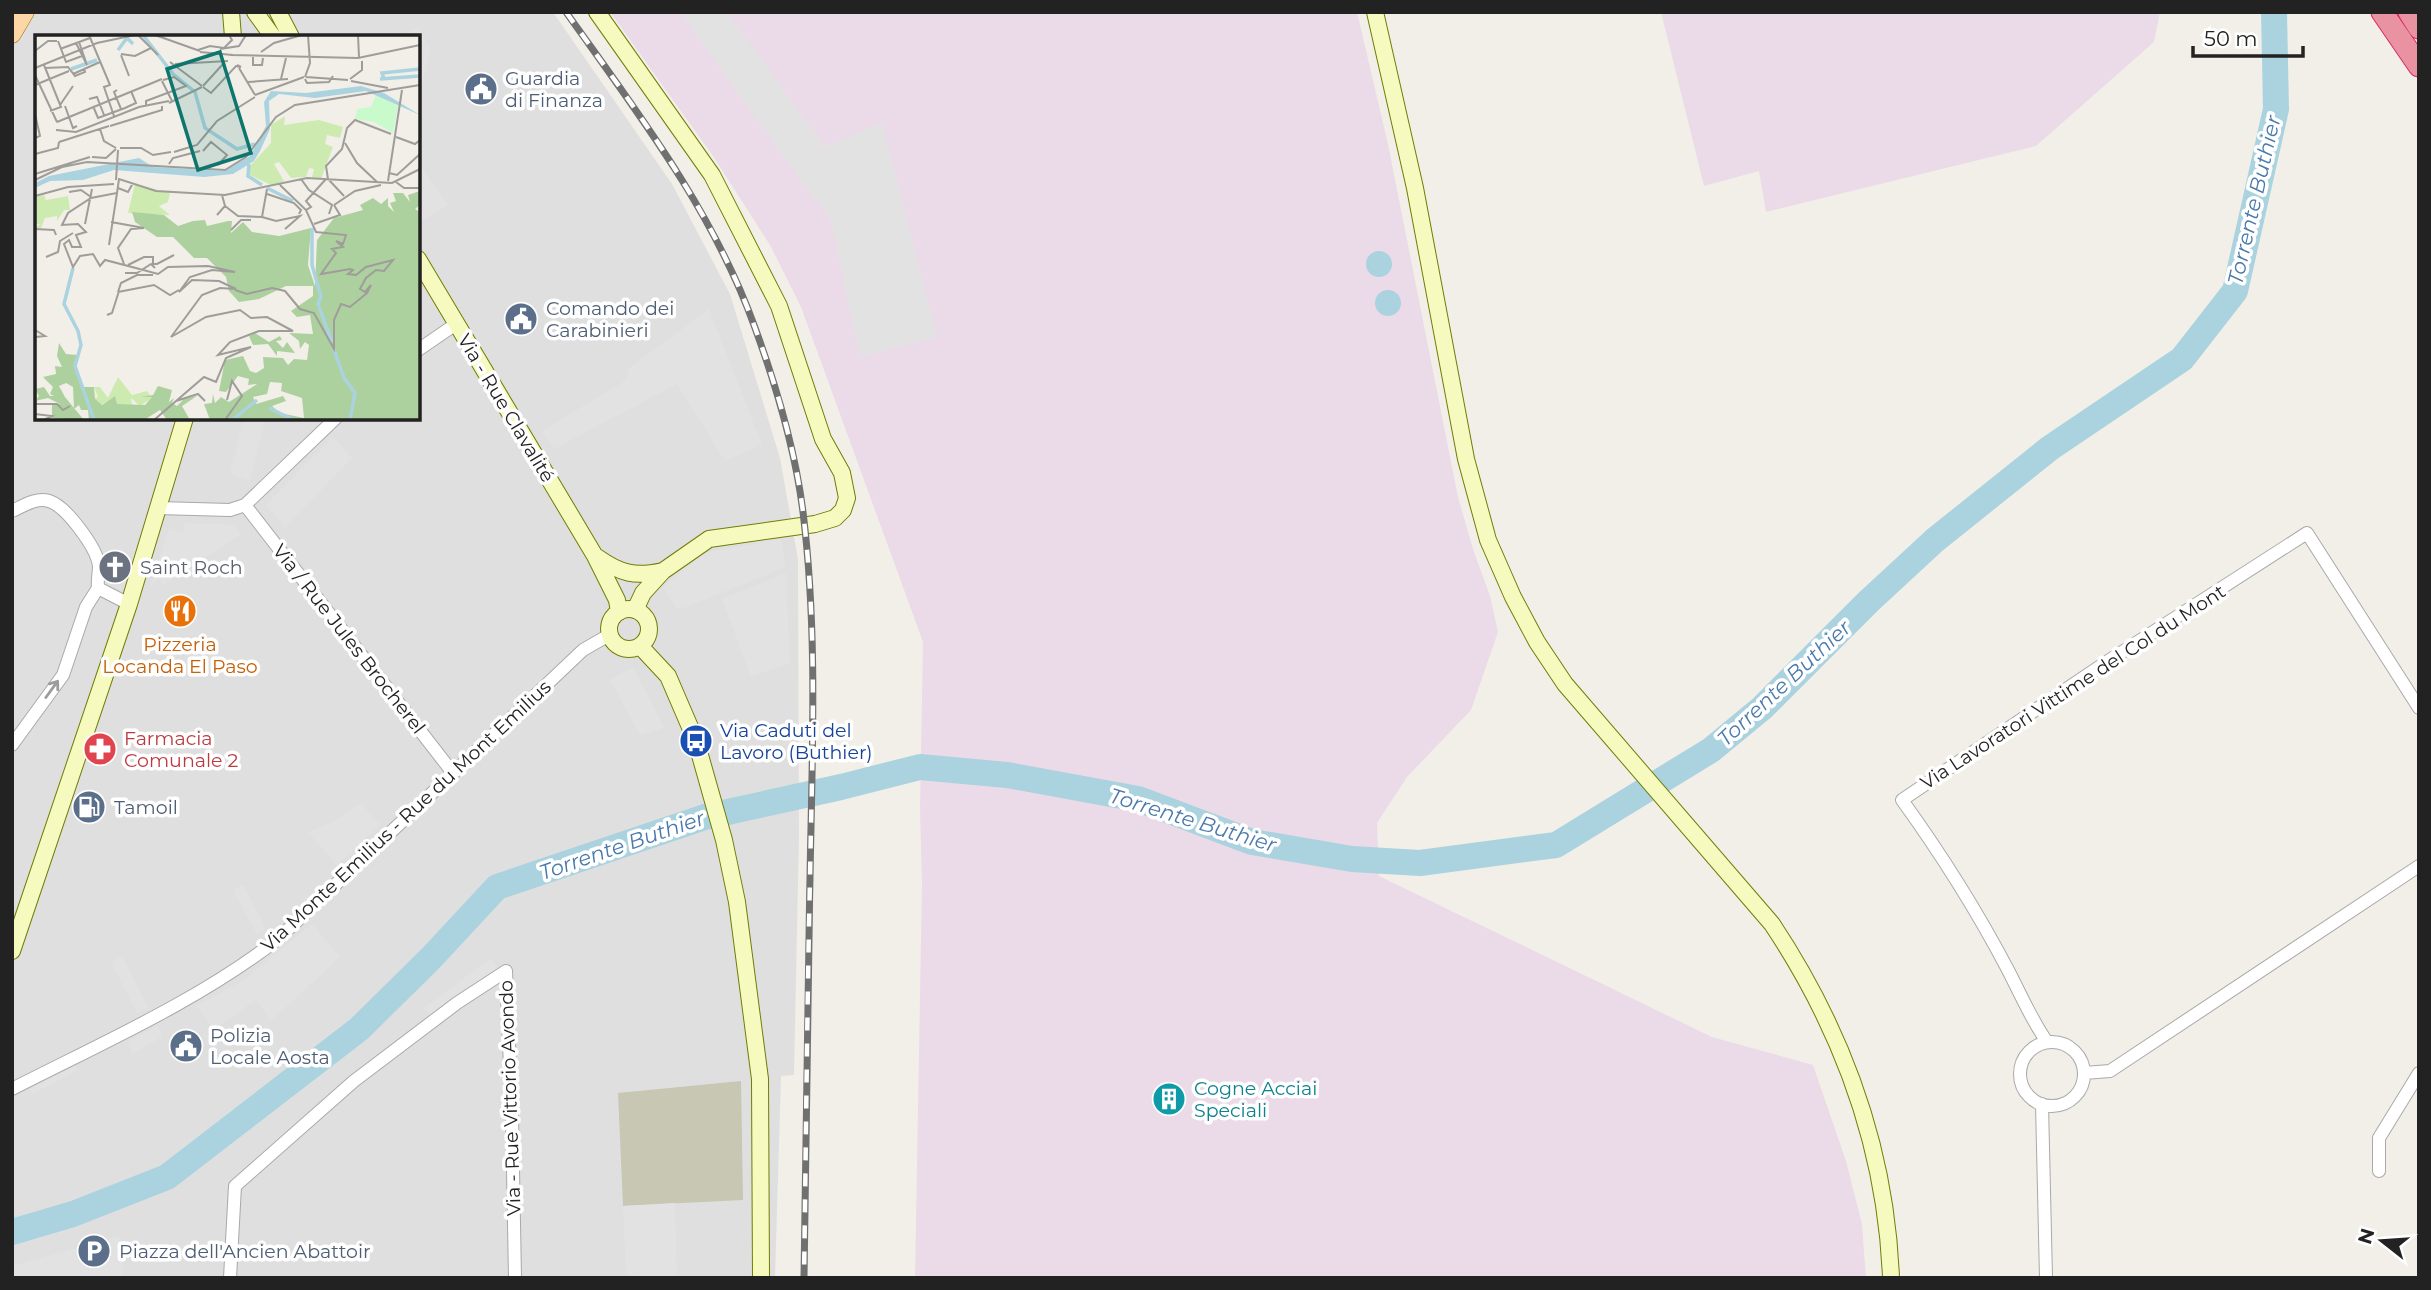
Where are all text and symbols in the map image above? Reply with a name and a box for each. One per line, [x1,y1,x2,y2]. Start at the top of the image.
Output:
scale bar [2193,14,2303,58]
text: 50 m [2204,26,2258,51]
inset map [35,35,420,420]
place label: Guardia di Finanza [505,67,603,112]
public building icon: Guardia di Finanza [462,70,500,108]
water label: Torrente Buthier [2222,112,2286,287]
place label: Comando dei Carabinieri [546,297,674,342]
public building icon: Comando dei Carabinieri [502,300,540,338]
street label: Via - Rue Clavalité [453,330,559,486]
street label: Via / Rue Jules Brocherel [268,540,430,738]
church icon: Saint Roch [96,548,134,586]
place label: Saint Roch [140,556,243,579]
street label: Via Lavoratori Vittime del Col du Mont [1916,580,2230,794]
restaurant icon: Pizzeria Locanda El Paso [161,592,199,630]
water label: Torrente Buthier [1712,614,1856,751]
place label: Pizzeria Locanda El Paso [102,633,258,678]
street label: Via Monte Emilius - Rue du Mont Emilius [256,675,556,957]
one-way arrow [44,680,59,699]
place label: Via Caduti del Lavoro (Buthier) [720,719,873,764]
bus stop icon: Via Caduti del Lavoro (Buthier) [677,722,715,760]
place label: Farmacia Comunale 2 [124,727,238,772]
pharmacy icon: Farmacia Comunale 2 [81,730,119,768]
water label: Torrente Buthier [1107,783,1280,857]
fuel station icon: Tamoil [70,788,108,826]
place label: Tamoil [114,796,178,819]
water label: Torrente Buthier [536,805,708,885]
street label: Via - Rue Vittorio Avondo [494,979,526,1216]
place label: Polizia Locale Aosta [210,1024,330,1069]
public building icon: Polizia Locale Aosta [167,1027,205,1065]
place label: Cogne Acciai Speciali [1194,1077,1317,1122]
building icon: Cogne Acciai Speciali [1150,1080,1188,1118]
north arrow [2347,1206,2417,1276]
text: N [2353,1225,2379,1247]
parking icon: Piazza dell'Ancien Abattoir [75,1232,113,1270]
place label: Piazza dell'Ancien Abattoir [119,1240,371,1263]

